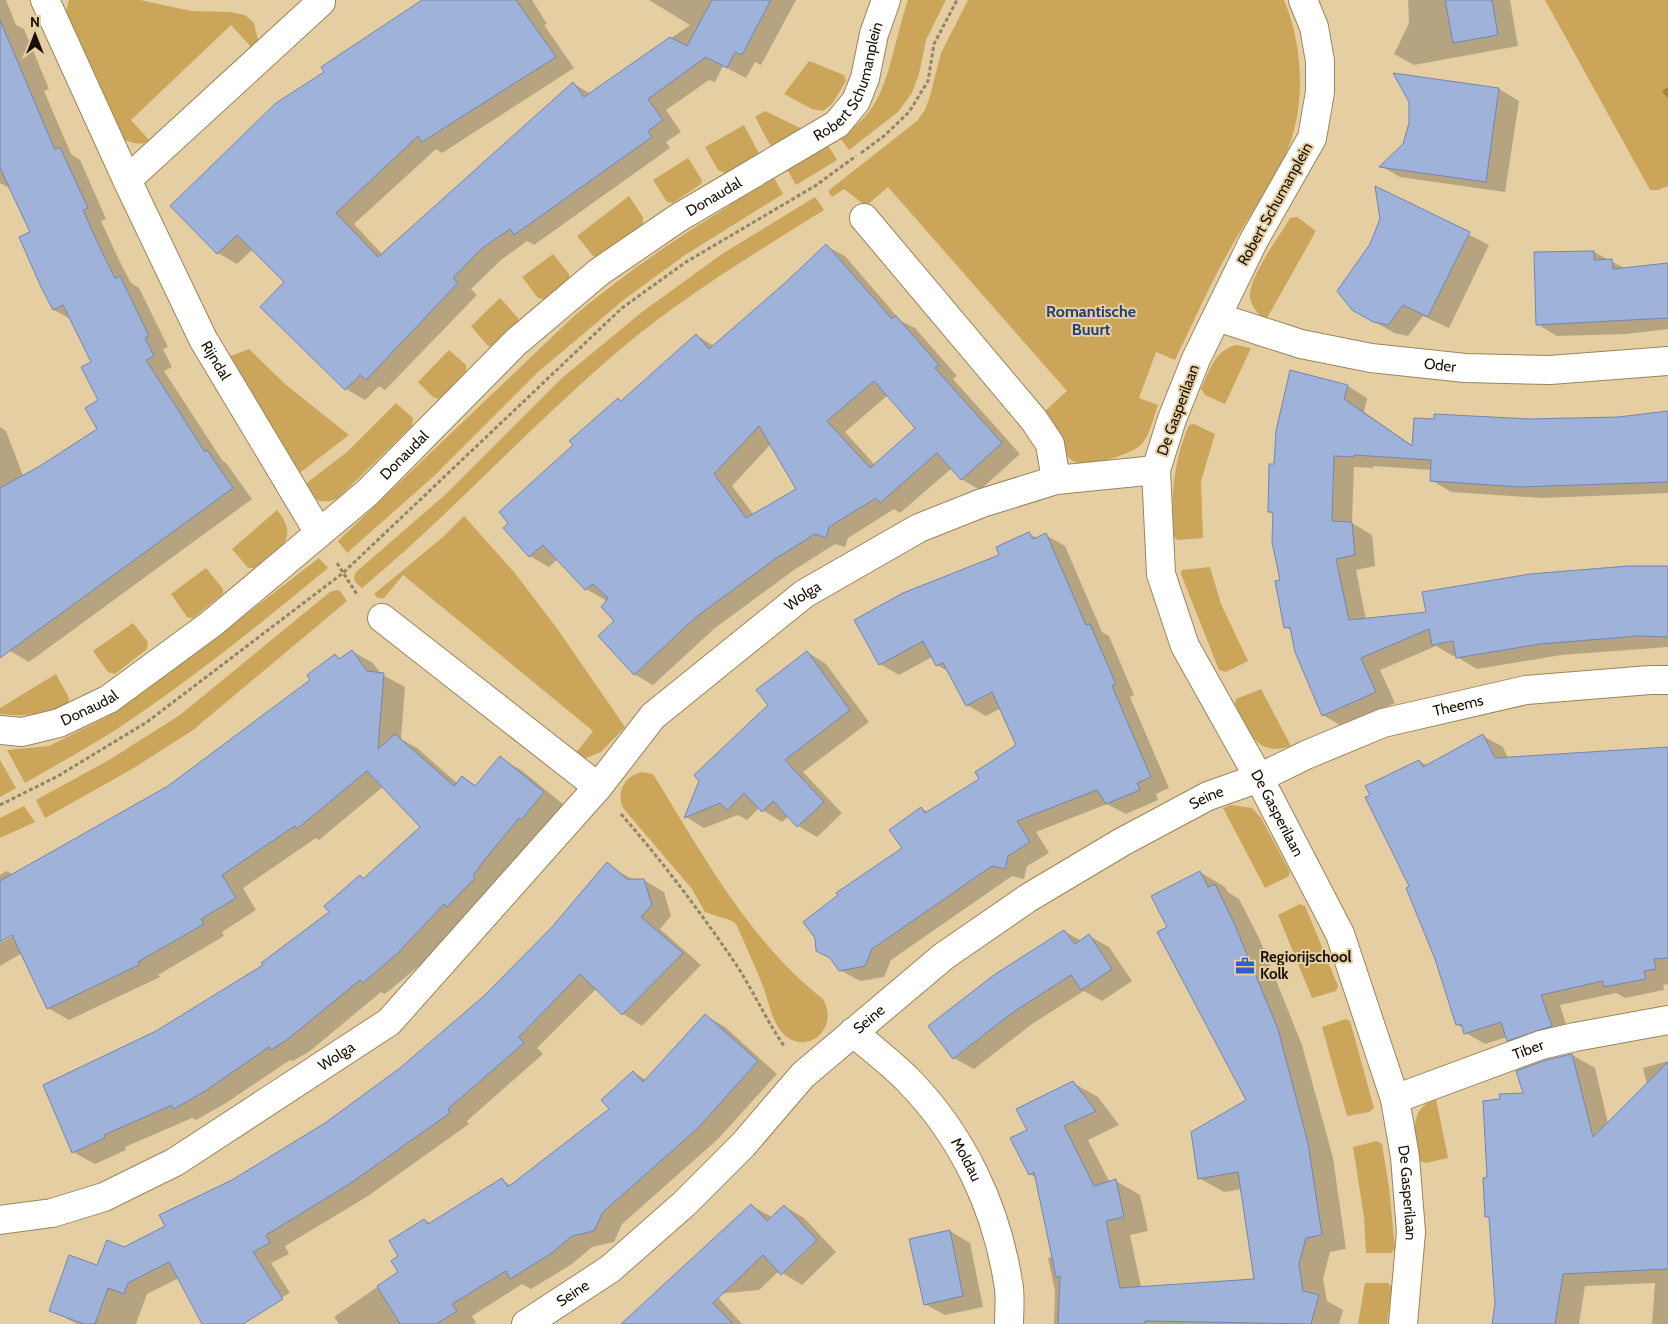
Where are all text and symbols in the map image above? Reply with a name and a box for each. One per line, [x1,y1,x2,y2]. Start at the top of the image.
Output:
north arrow [10,10,60,60]
text: N [30,13,40,31]
street label: Robert Schumanplein [810,19,887,145]
street label: Robert Schumanplein [1234,139,1316,269]
street label: Donaudal [683,173,745,220]
district label: Romantische Buurt [1046,302,1136,339]
street label: Rijndal [197,337,235,384]
street label: Oder [1423,355,1457,376]
street label: De Gasperilaan [1153,362,1203,458]
street label: Donaudal [376,427,433,483]
street label: Wolga [781,577,825,615]
street label: Donaudal [58,686,122,730]
street label: Theems [1431,691,1485,720]
street label: De Gasperilaan [1247,766,1307,860]
street label: Seine [1186,782,1226,813]
place label: Regiorijschool Kolk [1260,948,1352,983]
office icon: Regiorijschool Kolk [1234,955,1256,977]
street label: Seine [850,1001,889,1038]
street label: Tiber [1510,1036,1546,1064]
street label: Wolga [315,1037,359,1075]
street label: Moldau [947,1134,985,1184]
street label: De Gasperilaan [1394,1144,1420,1241]
street label: Seine [553,1276,593,1311]

